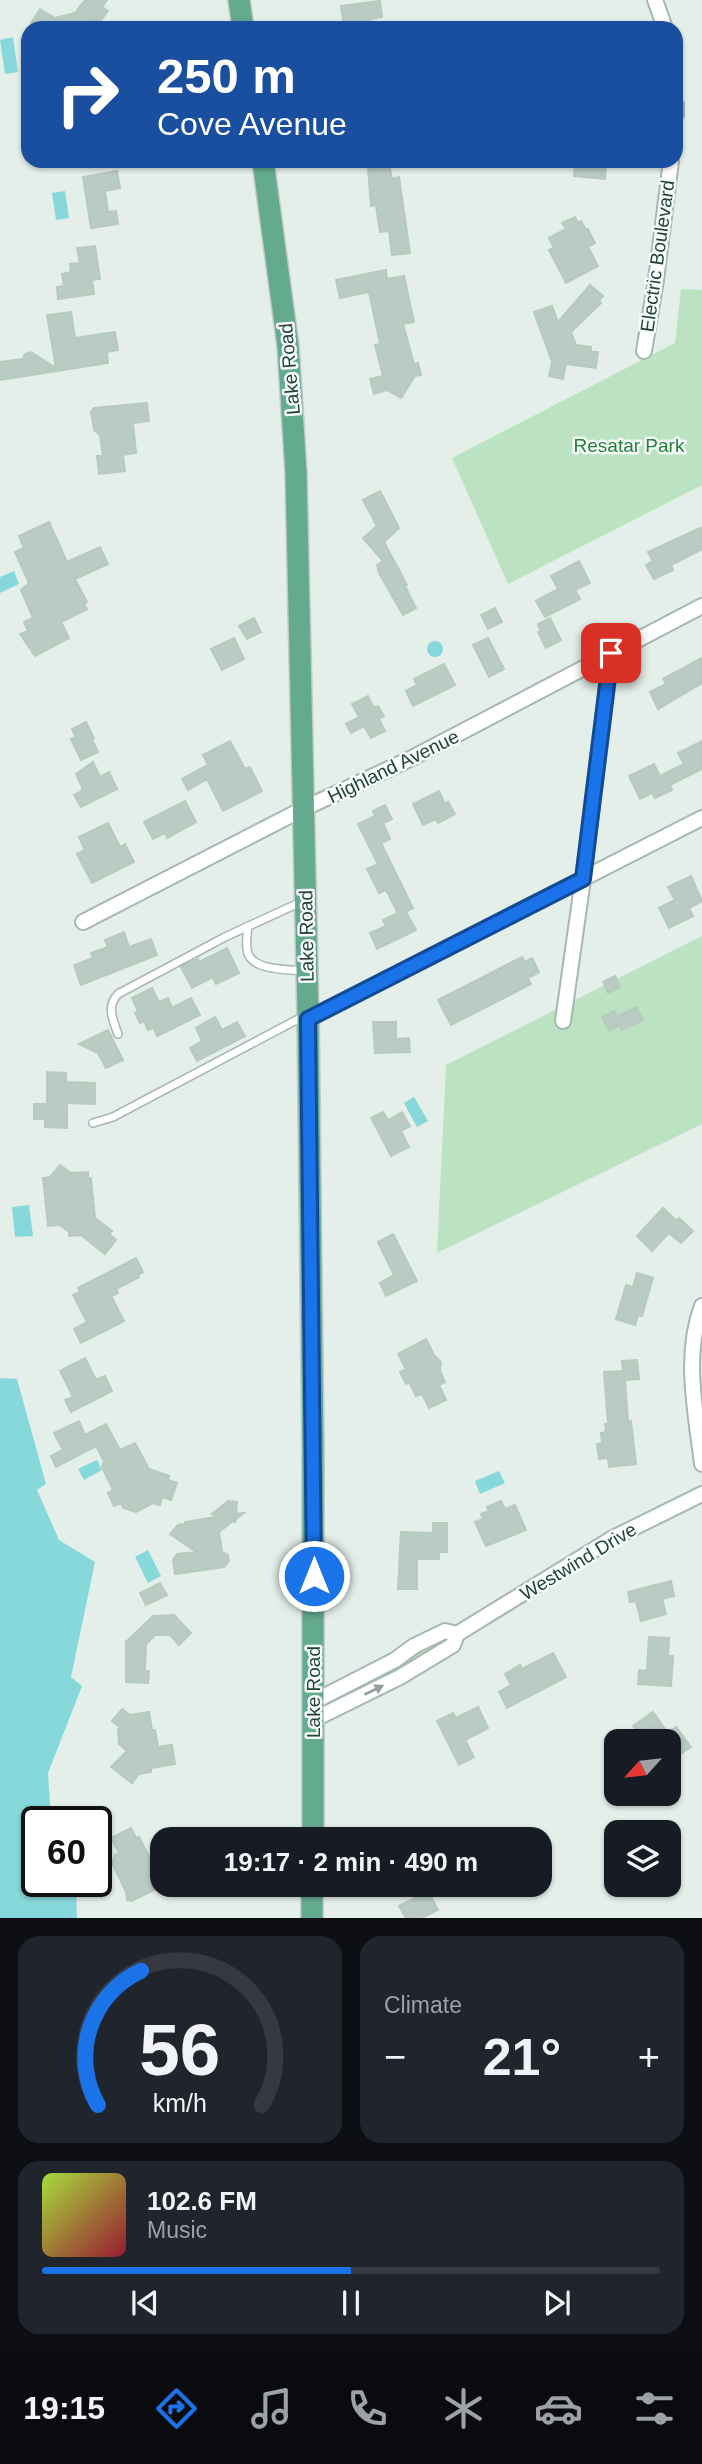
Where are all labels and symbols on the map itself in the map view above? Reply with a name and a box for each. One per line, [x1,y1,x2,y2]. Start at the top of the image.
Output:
street label: Electric Boulevard [636,179,679,333]
street label: Lake Road [275,322,304,416]
park label: Resatar Park [574,435,685,456]
pin [581,623,641,683]
street label: Highland Avenue [324,726,462,807]
street label: Lake Road [295,890,318,982]
street label: Westwind Drive [516,1519,640,1604]
position arrow [277,1539,351,1613]
street label: Lake Road [303,1646,324,1738]
one-way arrow [364,1684,384,1695]
north arrow [604,1729,681,1806]
speed limit sign: 60 [21,1806,112,1897]

